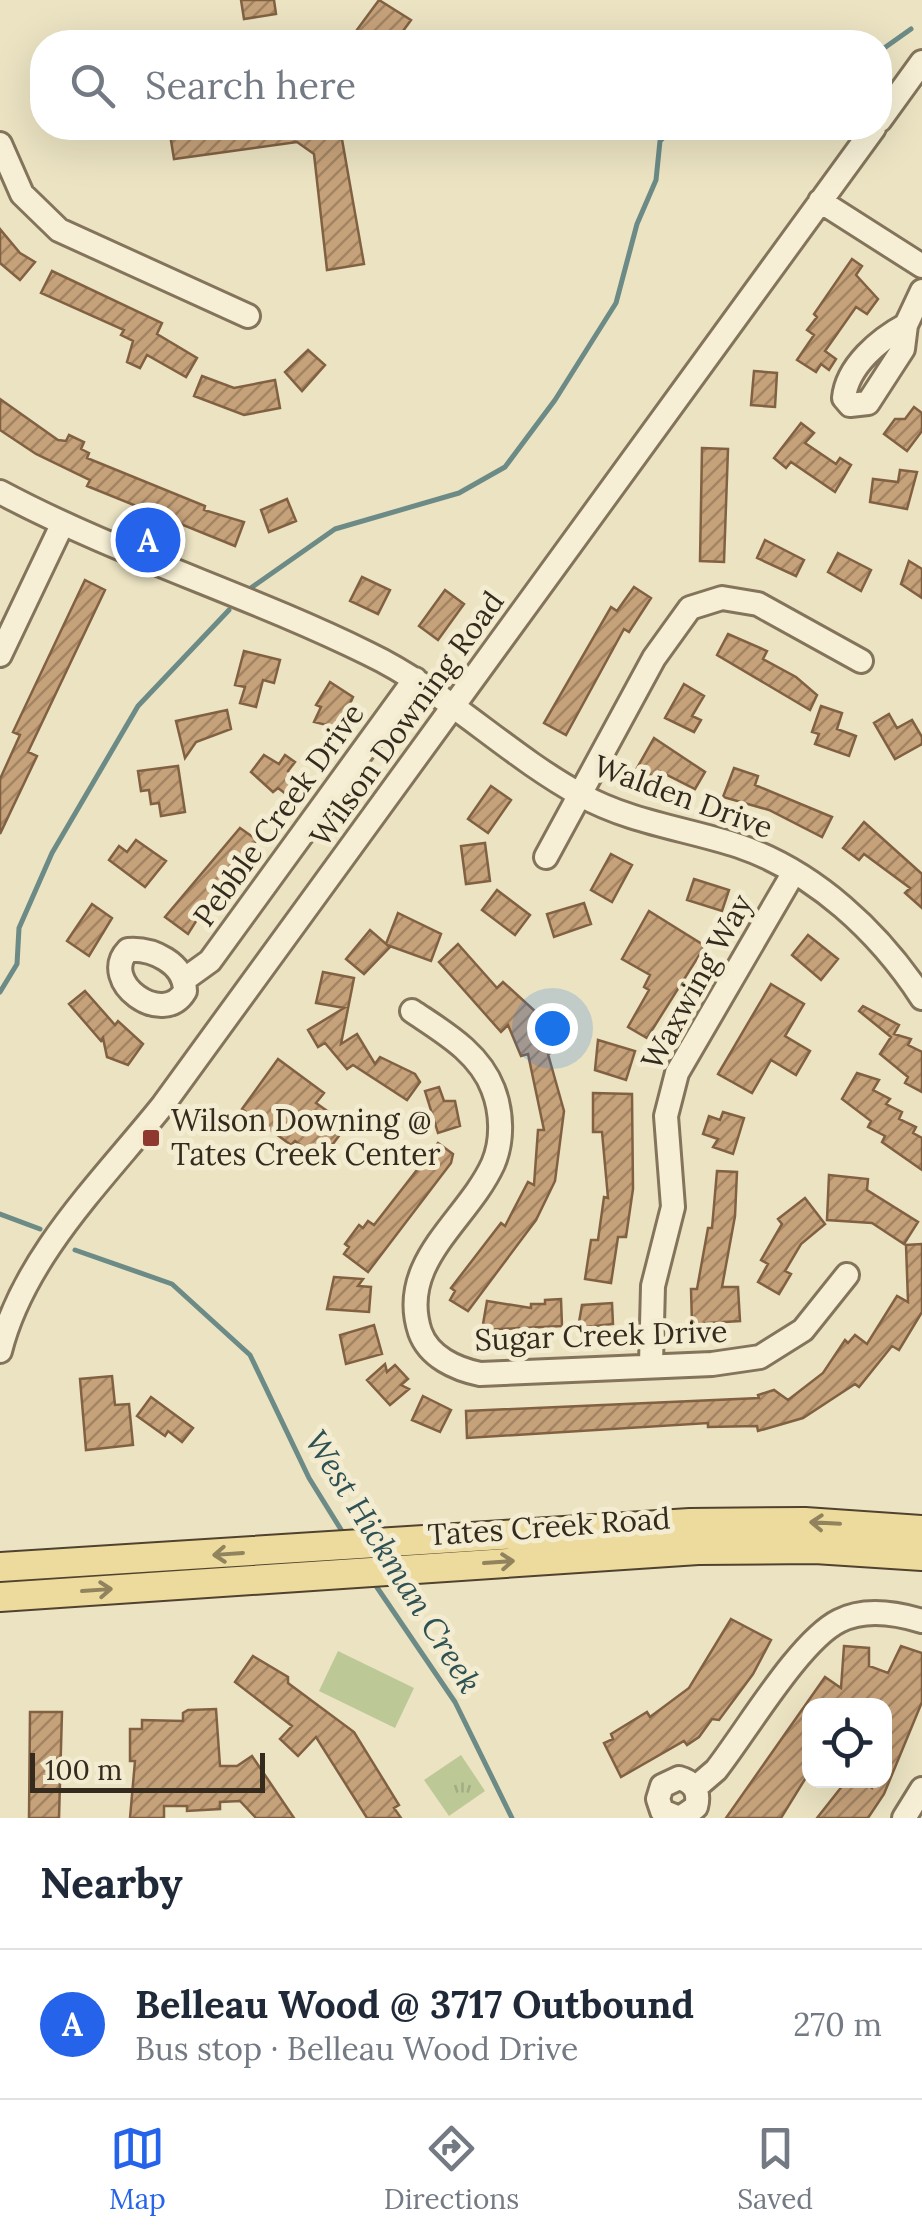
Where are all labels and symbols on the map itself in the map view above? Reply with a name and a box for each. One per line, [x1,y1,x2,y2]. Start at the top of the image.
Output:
pin: A [116,502,180,578]
street label: Wilson Downing Road [301,583,512,854]
street label: Pebble Creek Drive [184,695,372,933]
street label: Walden Drive [589,746,778,846]
street label: Waxwing Way [632,887,761,1076]
your location [527,1003,578,1054]
place label: Wilson Downing @ Tates Creek Center [171,1101,441,1173]
marker: Wilson Downing @ Tates Creek Center [140,1127,162,1149]
street label: Sugar Creek Drive [474,1312,728,1359]
water label: West Hickman Creek [296,1423,491,1701]
street label: Tates Creek Road [426,1499,672,1553]
one-way arrow [809,1513,841,1532]
one-way arrow [213,1544,245,1563]
one-way arrow [483,1552,515,1571]
one-way arrow [81,1580,113,1599]
scale bar [30,1748,265,1792]

